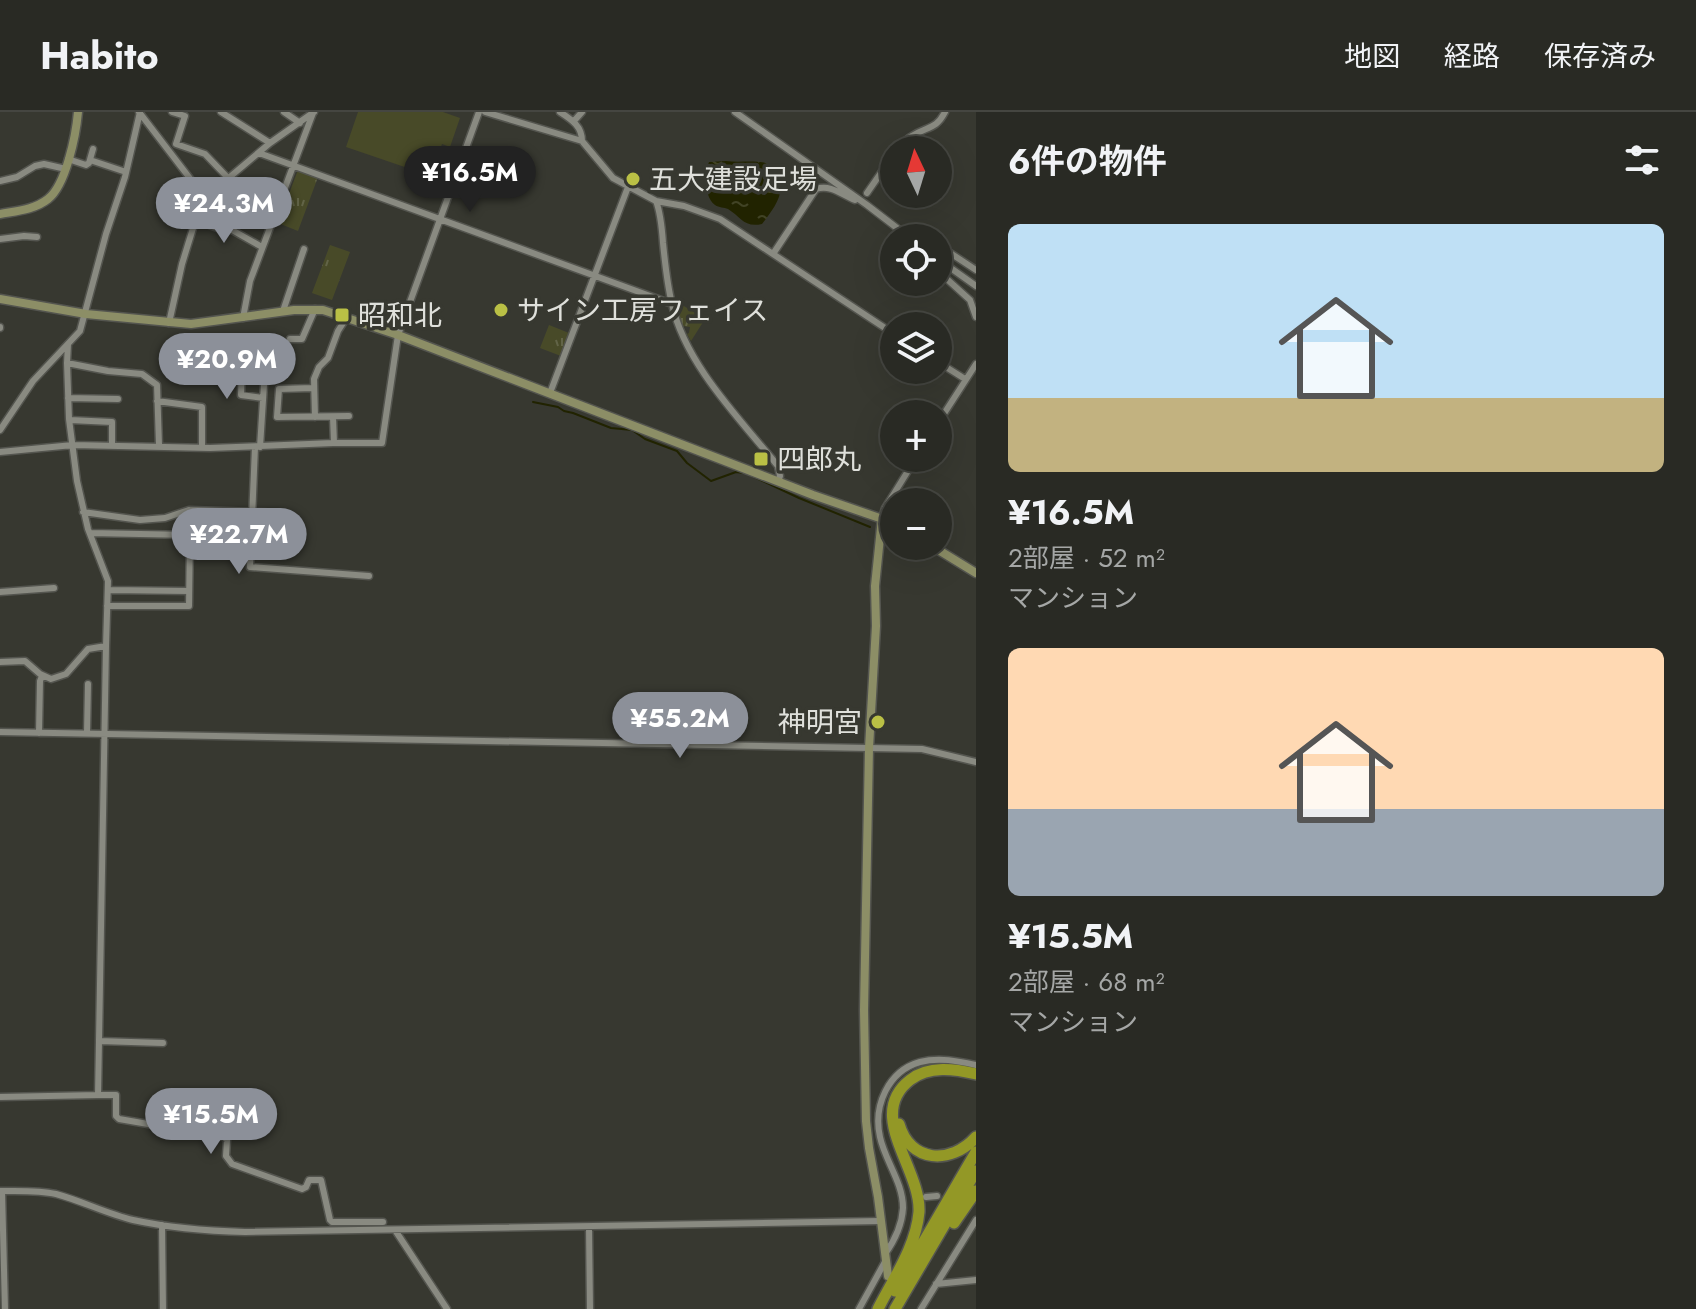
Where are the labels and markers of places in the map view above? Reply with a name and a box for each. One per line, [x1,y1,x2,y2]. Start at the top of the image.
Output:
pin: ¥16.5M [405,146,535,214]
place label: 五大建設足場 [649,159,817,200]
marker: 五大建設足場 [624,170,642,188]
pin: ¥24.3M [159,177,289,245]
place label: サイン工房フェイス [517,290,768,331]
place label: 昭和北 [358,295,442,336]
marker: サイン工房フェイス [492,301,510,319]
marker: 昭和北 [333,306,351,324]
pin: ¥20.9M [162,333,292,401]
place label: 四郎丸 [777,439,861,480]
marker: 四郎丸 [752,450,770,468]
pin: ¥22.7M [174,508,304,576]
pin: ¥55.2M [615,692,745,760]
place label: 神明宮 [778,702,862,743]
marker: 神明宮 [869,713,887,731]
pin: ¥15.5M [146,1088,276,1156]

